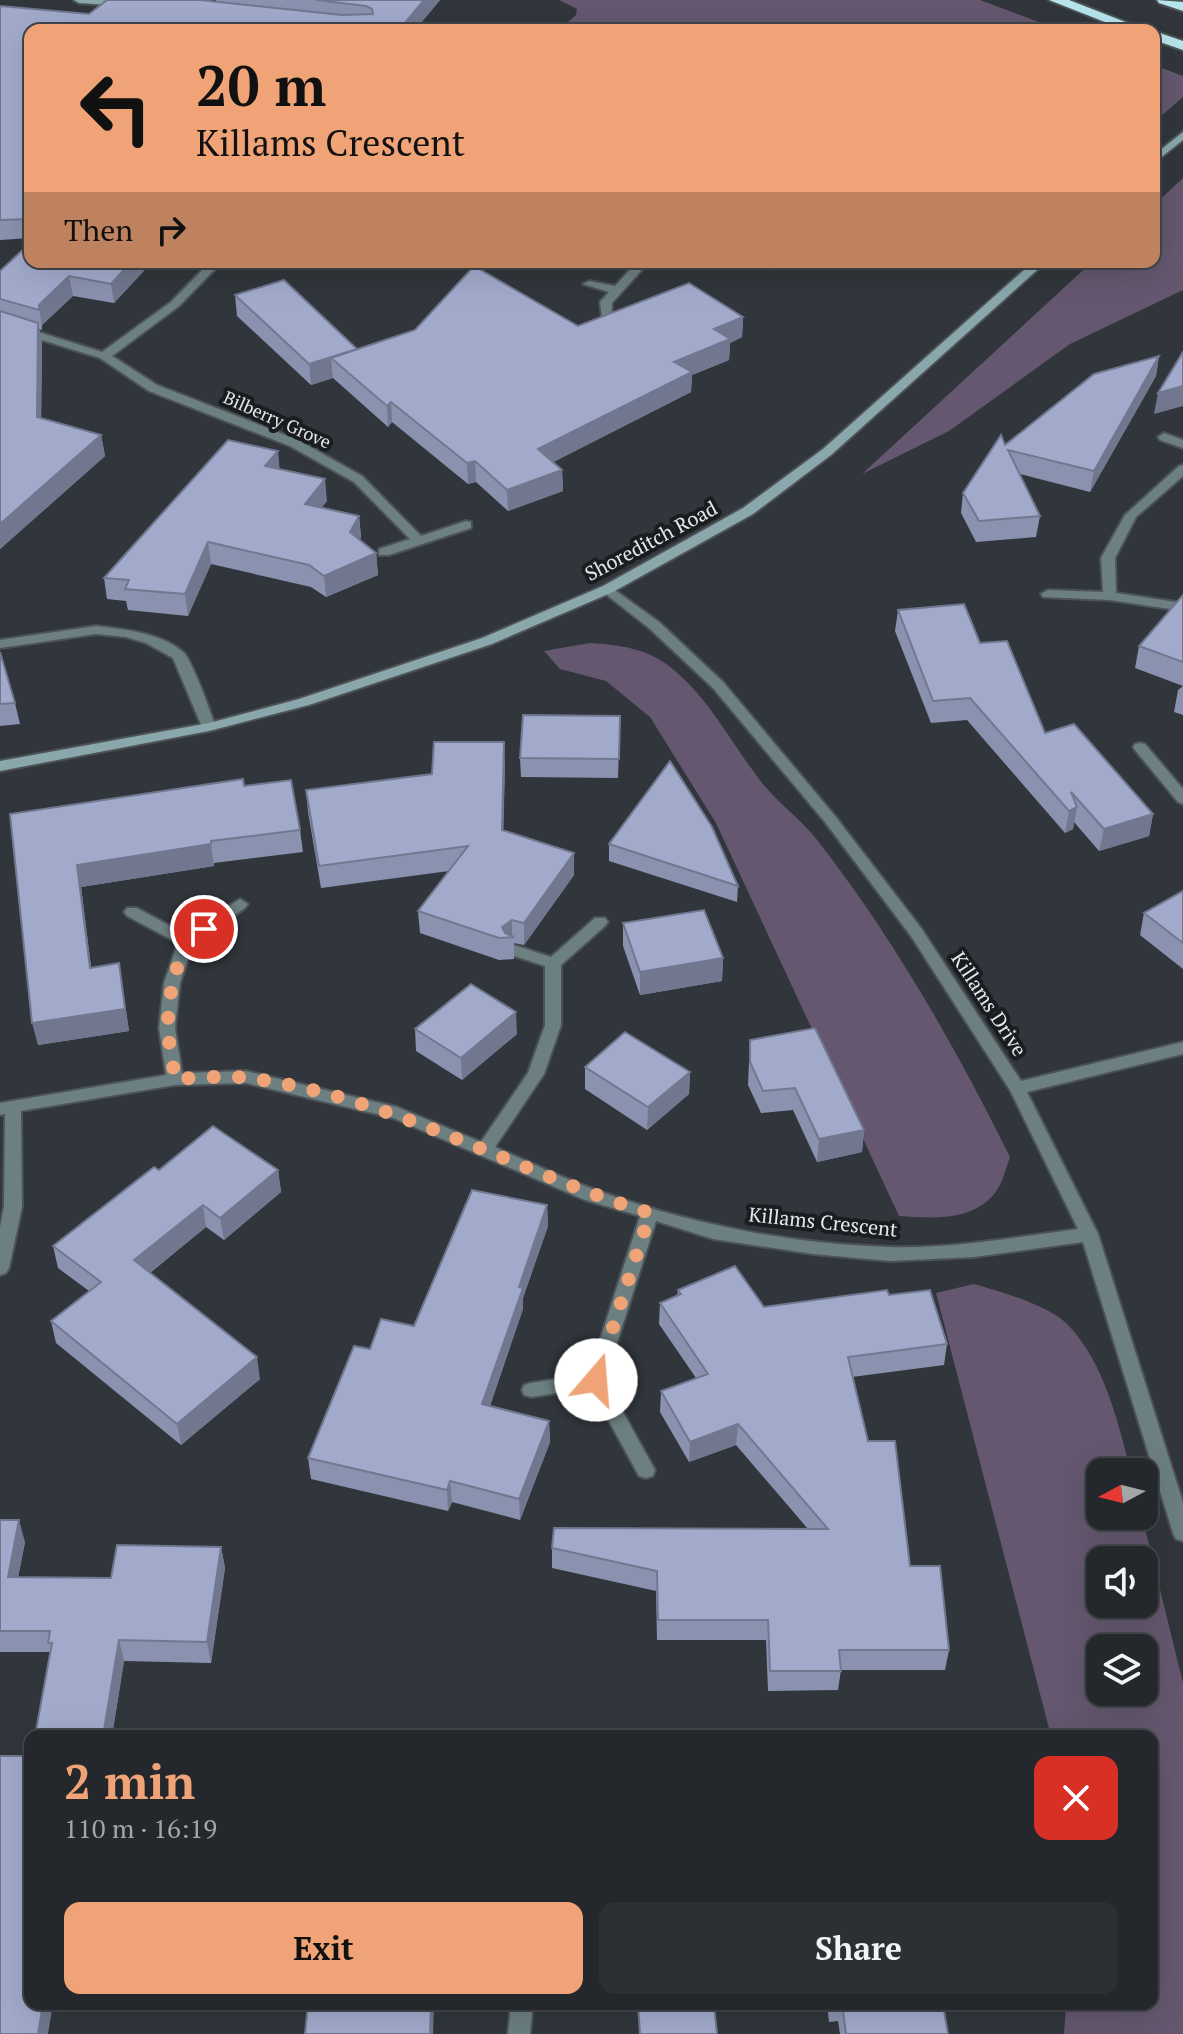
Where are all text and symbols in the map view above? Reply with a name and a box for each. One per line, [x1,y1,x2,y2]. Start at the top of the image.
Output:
text: 20 m [196,48,326,122]
icon: left [64,56,168,160]
text: Killams Crescent [196,119,465,166]
icon: right [149,208,193,252]
text: Then [64,210,133,250]
street label: Bilberry Grove [220,385,335,453]
street label: Shoreditch Road [580,494,722,587]
pin [170,895,238,963]
icon: arrive [182,907,226,951]
street label: Killams Drive [946,946,1033,1061]
street label: Killams Crescent [747,1200,899,1243]
position arrow [554,1338,638,1422]
north arrow [1086,1458,1158,1530]
map controls [1086,1458,1158,1706]
button: sound [1086,1546,1158,1618]
button: layers [1086,1634,1158,1706]
text: 2 min [64,1749,195,1813]
button: close [1034,1756,1118,1840]
text: 110 m · 16:19 [64,1811,217,1845]
button: Exit [64,1902,583,1994]
button: Share [599,1902,1118,1994]

